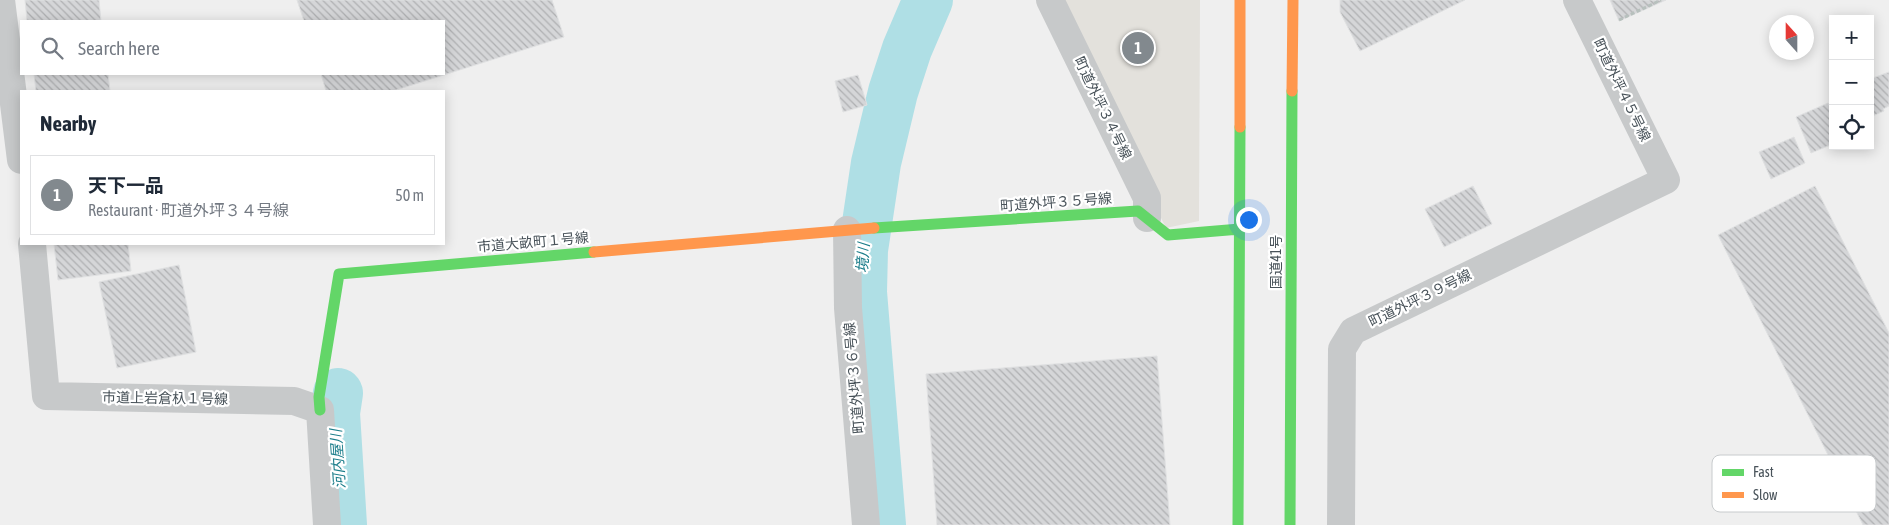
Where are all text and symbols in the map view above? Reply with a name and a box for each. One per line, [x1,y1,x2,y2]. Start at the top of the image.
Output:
north arrow [1769,15,1814,60]
map controls [1829,15,1874,150]
button: + [1829,15,1874,60]
search box [20,20,445,75]
pin: 1 [1122,29,1154,67]
icon: search [38,34,66,62]
street label: 町道外坪４５号線 [1590,36,1654,144]
text: Search here [78,37,160,59]
street label: 町道外坪３４号線 [1071,54,1135,162]
button: − [1829,60,1874,105]
button: locate [1829,105,1874,150]
text: Nearby [40,111,96,135]
text: 天下一品 [88,174,164,196]
text: 1 [53,186,61,204]
text: 50 m [395,186,424,204]
street label: 町道外坪３５号線 [1000,190,1112,214]
text: Restaurant · 町道外坪３４号線 [88,201,289,219]
your location [1236,207,1262,233]
street label: 市道大畝町１号線 [477,229,589,255]
street label: 国道41号 [1268,234,1284,290]
water label: 境川 [853,240,872,274]
street label: 町道外坪３９号線 [1366,266,1474,330]
street label: 町道外坪３６号線 [841,322,867,434]
street label: 市道上岩倉杁１号線 [102,389,228,407]
water label: 河内屋川 [327,427,348,490]
legend [1712,455,1876,512]
text: Fast [1753,464,1774,480]
text: Slow [1753,487,1778,503]

